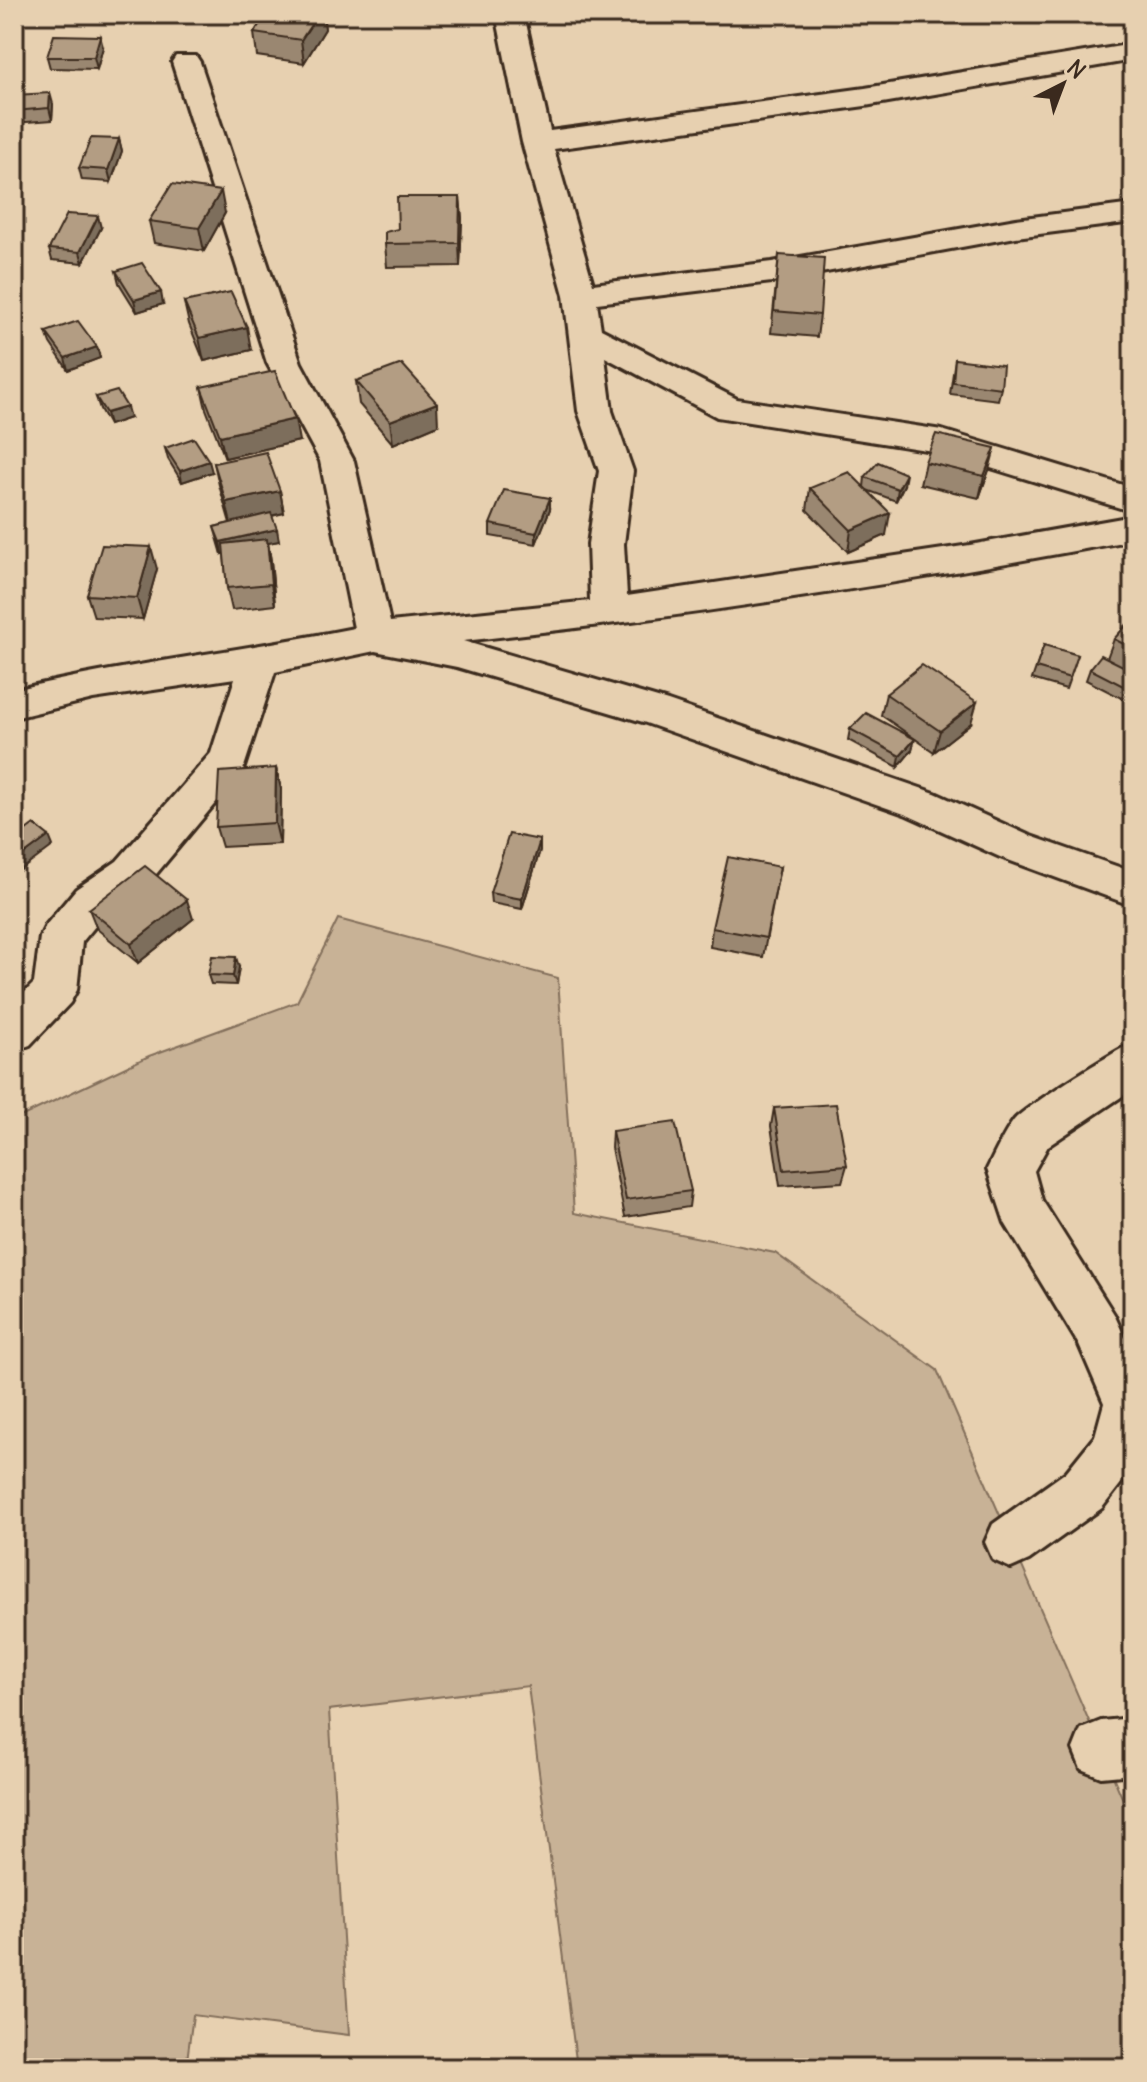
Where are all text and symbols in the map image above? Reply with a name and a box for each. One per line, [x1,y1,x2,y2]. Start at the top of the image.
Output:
north arrow [1023,44,1103,124]
text: N [1061,54,1091,85]

